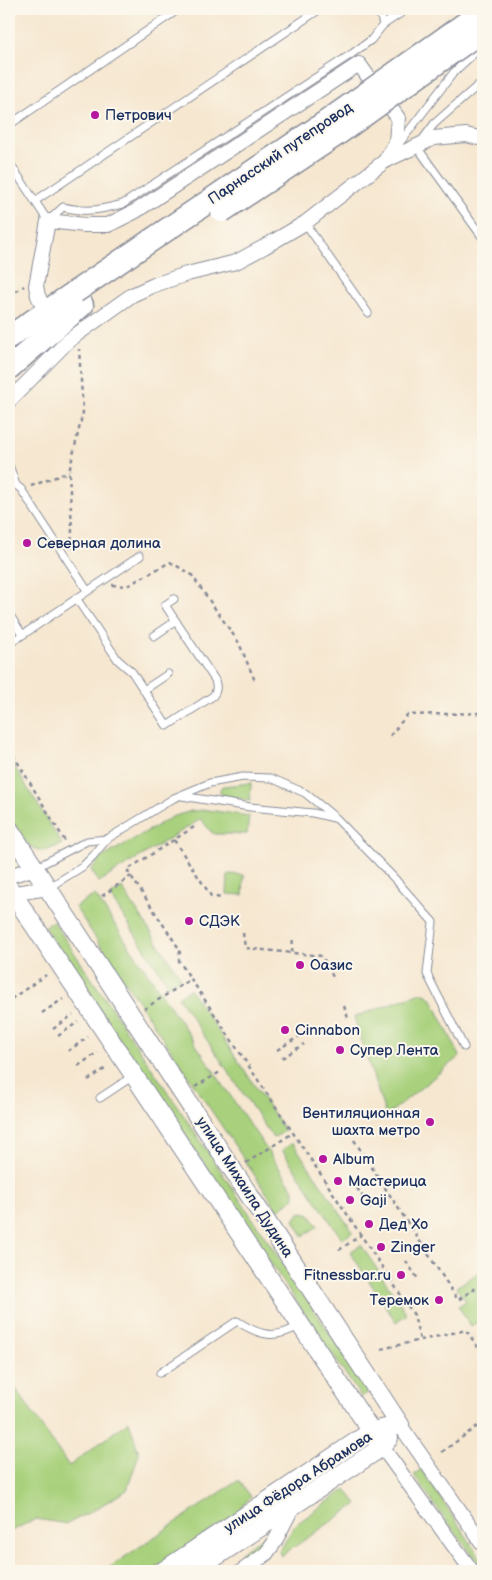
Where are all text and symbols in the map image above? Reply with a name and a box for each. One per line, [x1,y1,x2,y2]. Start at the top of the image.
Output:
street label: Парнасский путепровод [205,98,356,209]
place label: Петрович [105,106,172,125]
marker: Петрович [89,109,101,121]
place label: Северная долина [37,534,161,553]
marker: Северная долина [21,537,33,549]
place label: СДЭК [199,912,240,931]
marker: СДЭК [183,915,195,927]
place label: Оазис [310,956,353,975]
marker: Оазис [294,959,306,971]
place label: Cinnabon [295,1021,360,1040]
marker: Cinnabon [279,1024,291,1036]
place label: Супер Лента [350,1041,439,1060]
marker: Супер Лента [334,1044,346,1056]
place label: Вентиляционная шахта метро [302,1104,420,1140]
street label: улица Михаила Дудина [192,1113,297,1261]
marker: Вентиляционная шахта метро [424,1116,436,1128]
place label: Album [333,1150,375,1169]
marker: Album [317,1153,329,1165]
place label: Мастерица [348,1172,427,1191]
marker: Мастерица [332,1175,344,1187]
place label: Gaji [360,1191,387,1210]
marker: Gaji [344,1194,356,1206]
place label: Дед Хо [379,1215,428,1234]
marker: Дед Хо [363,1218,375,1230]
place label: Zinger [390,1238,436,1257]
marker: Zinger [375,1241,387,1253]
place label: Fitnessbar.ru [304,1266,391,1285]
marker: Fitnessbar.ru [395,1269,407,1281]
place label: Теремок [369,1291,429,1310]
marker: Теремок [433,1294,445,1306]
street label: улица Фёдора Абрамова [221,1427,376,1537]

